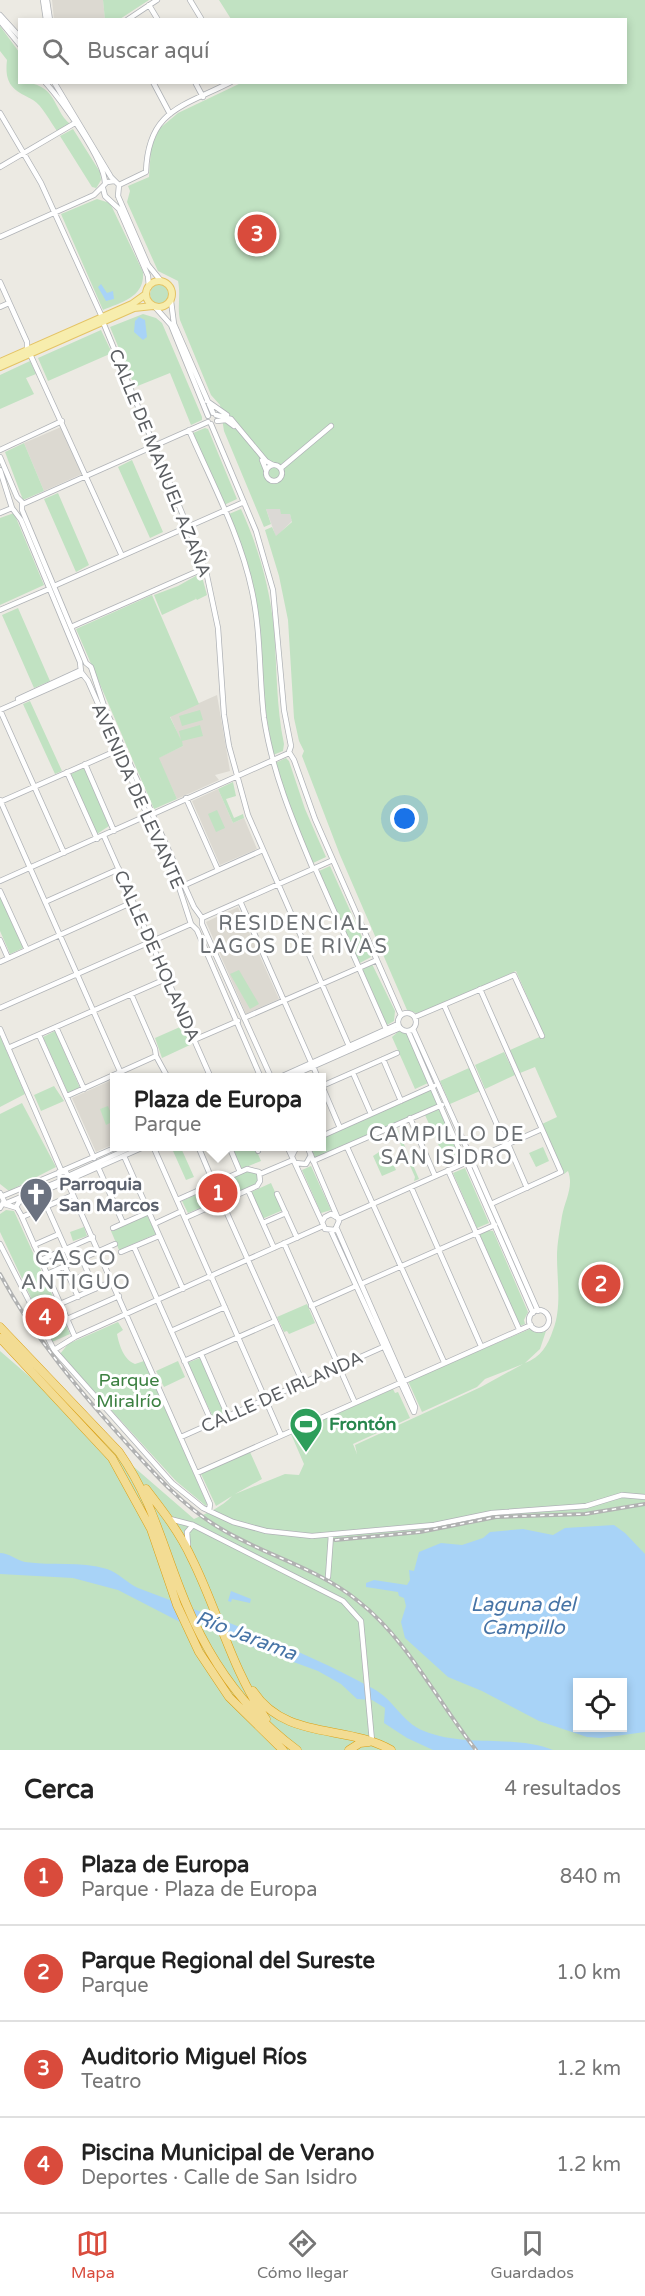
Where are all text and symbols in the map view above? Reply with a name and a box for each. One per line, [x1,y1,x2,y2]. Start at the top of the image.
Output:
search box [18,18,627,84]
icon: search [39,35,72,68]
text: Buscar aquí [87,38,209,64]
pin: 3 [238,212,276,256]
street label: CALLE DE MANUEL AZAÑA [104,346,216,580]
street label: AVENIDA DE LEVANTE [87,700,189,892]
your location [390,804,419,833]
street label: CALLE DE HOLANDA [109,867,205,1045]
district label: RESIDENCIAL LAGOS DE RIVAS [200,912,388,959]
popup [110,1073,326,1151]
text: Plaza de Europa [134,1087,302,1113]
text: Parque [134,1113,201,1137]
district label: CAMPILLO DE SAN ISIDRO [369,1123,525,1170]
pin: 1 [198,1170,238,1216]
place label: Parroquia San Marcos [59,1173,159,1216]
church icon: Parroquia San Marcos [18,1176,54,1223]
district label: CASCO ANTIGUO [21,1246,131,1295]
pin: 2 [582,1262,620,1306]
pin: 4 [26,1294,64,1340]
street label: CALLE DE IRLANDA [198,1346,366,1438]
park label: Parque Miralrío [96,1369,162,1412]
sports icon: Frontón [288,1406,324,1453]
place label: Frontón [329,1413,396,1435]
water label: Laguna del Campillo [470,1593,578,1640]
water label: Río Jarama [192,1606,300,1666]
map controls [573,1678,627,1732]
button: locate [573,1678,627,1732]
text: Cerca [24,1774,94,1805]
text: 4 resultados [505,1777,621,1801]
text: Plaza de Europa [81,1852,249,1878]
text: 1 [37,1865,50,1889]
text: 840 m [560,1865,621,1889]
text: Parque · Plaza de Europa [81,1878,317,1902]
text: Parque Regional del Sureste [81,1948,375,1974]
text: 2 [37,1961,50,1985]
text: 1.0 km [556,1961,621,1985]
text: Parque [81,1974,149,1998]
text: Auditorio Miguel Ríos [81,2044,307,2070]
text: 3 [37,2057,50,2081]
text: 1.2 km [556,2057,621,2081]
text: Teatro [81,2070,141,2094]
text: Piscina Municipal de Verano [81,2140,374,2166]
text: 4 [37,2153,50,2177]
text: 1.2 km [556,2153,621,2177]
text: Deportes · Calle de San Isidro [81,2166,357,2190]
tab: Mapa [71,2227,115,2283]
tab: Cómo llegar [257,2227,348,2283]
tab: Guardados [491,2227,574,2283]

